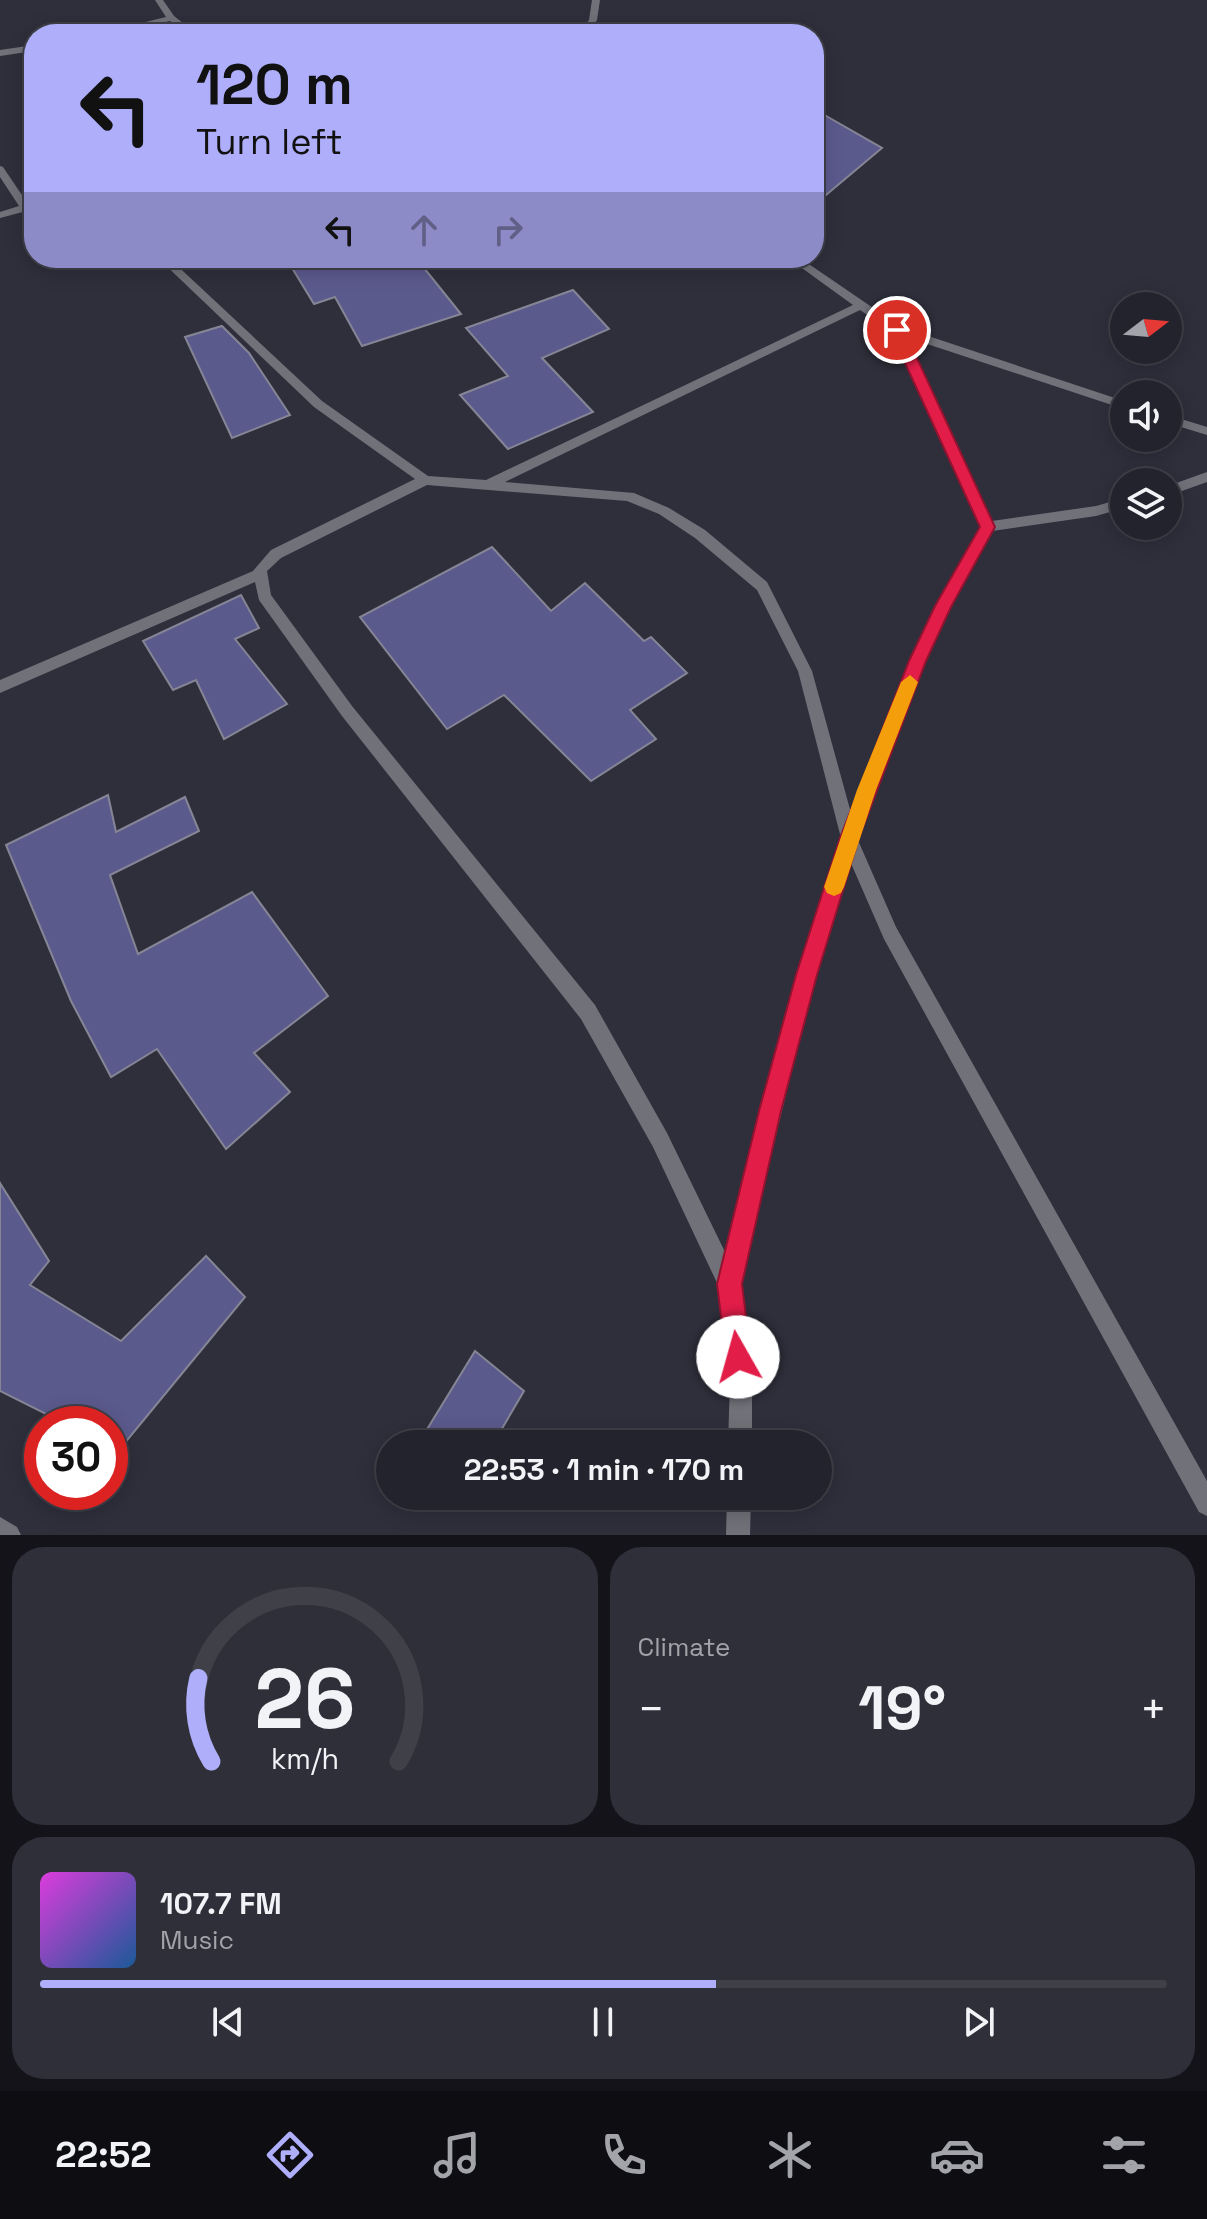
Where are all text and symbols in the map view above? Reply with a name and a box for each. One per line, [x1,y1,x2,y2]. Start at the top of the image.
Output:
text: 120 m [196,49,353,120]
icon: left [64,56,168,160]
text: Turn left [196,119,343,165]
icon: left [318,208,362,252]
icon: ahead [402,208,446,252]
icon: right [486,208,530,252]
north arrow [1110,292,1182,364]
map controls [1110,292,1182,540]
pin [863,296,931,364]
icon: arrive [875,308,919,352]
button: sound [1110,380,1182,452]
button: layers [1110,468,1182,540]
position arrow [696,1315,780,1399]
speed limit sign: 30 [24,1406,128,1510]
text: 22:53 · 1 min · 170 m [464,1450,744,1489]
text: Climate [638,1630,730,1664]
text: 26 [254,1646,355,1752]
text: 19° [858,1670,946,1747]
text: − [638,1681,665,1737]
text: + [1140,1681,1167,1737]
text: km/h [271,1741,339,1777]
text: 107.7 FM [160,1884,282,1923]
text: Music [160,1923,234,1957]
icon: previous [206,2000,250,2044]
icon: pause [581,2000,625,2044]
icon: next [957,2000,1001,2044]
icon: directions [262,2127,318,2183]
icon: music [429,2127,485,2183]
icon: phone [596,2127,652,2183]
icon: climate [762,2127,818,2183]
icon: car [929,2127,985,2183]
icon: filters [1096,2127,1152,2183]
text: 22:52 [55,2132,152,2178]

